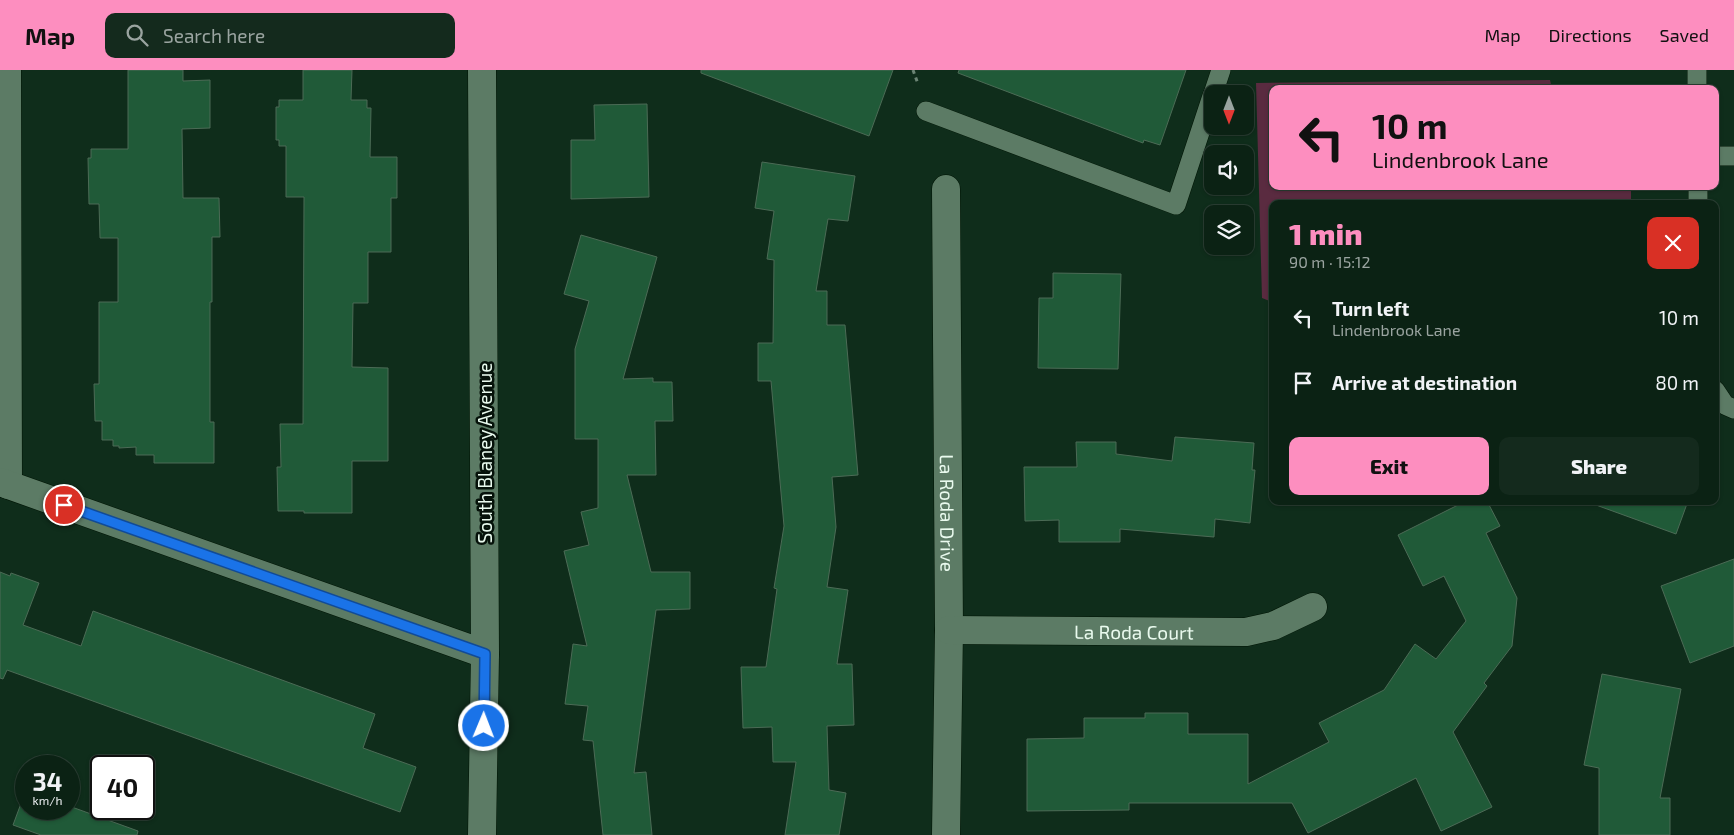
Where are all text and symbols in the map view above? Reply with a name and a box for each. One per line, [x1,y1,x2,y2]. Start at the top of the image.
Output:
search box [105,13,455,58]
text: Map [25,21,75,50]
icon: search [123,21,151,49]
text: Search here [163,24,265,47]
text: Map [1484,24,1521,46]
text: Directions [1549,24,1632,46]
text: Saved [1660,24,1709,46]
north arrow [1204,85,1254,135]
map controls [1204,85,1254,255]
text: 10 m [1372,104,1448,146]
icon: left [1289,105,1354,170]
button: sound [1204,145,1254,195]
text: Lindenbrook Lane [1372,146,1549,172]
button: layers [1204,205,1254,255]
text: 1 min [1289,215,1363,251]
button: close [1647,217,1699,269]
text: 90 m · 15:12 [1289,252,1370,271]
text: Turn left [1332,297,1409,320]
icon: left [1289,304,1317,332]
text: 10 m [1659,306,1699,329]
text: Lindenbrook Lane [1332,320,1461,339]
street label: South Blaney Avenue [473,363,496,543]
icon: arrive [1289,369,1317,397]
text: Arrive at destination [1332,371,1517,394]
text: 80 m [1655,371,1699,394]
button: Exit [1289,437,1489,495]
button: Share [1499,437,1699,495]
street label: La Roda Drive [936,454,960,572]
pin [43,484,85,526]
icon: arrive [50,491,78,519]
street label: La Roda Court [1074,619,1194,643]
position arrow [457,699,509,751]
speed limit sign: 40 [90,755,155,820]
text: 34 [32,766,63,796]
text: km/h [33,793,62,807]

